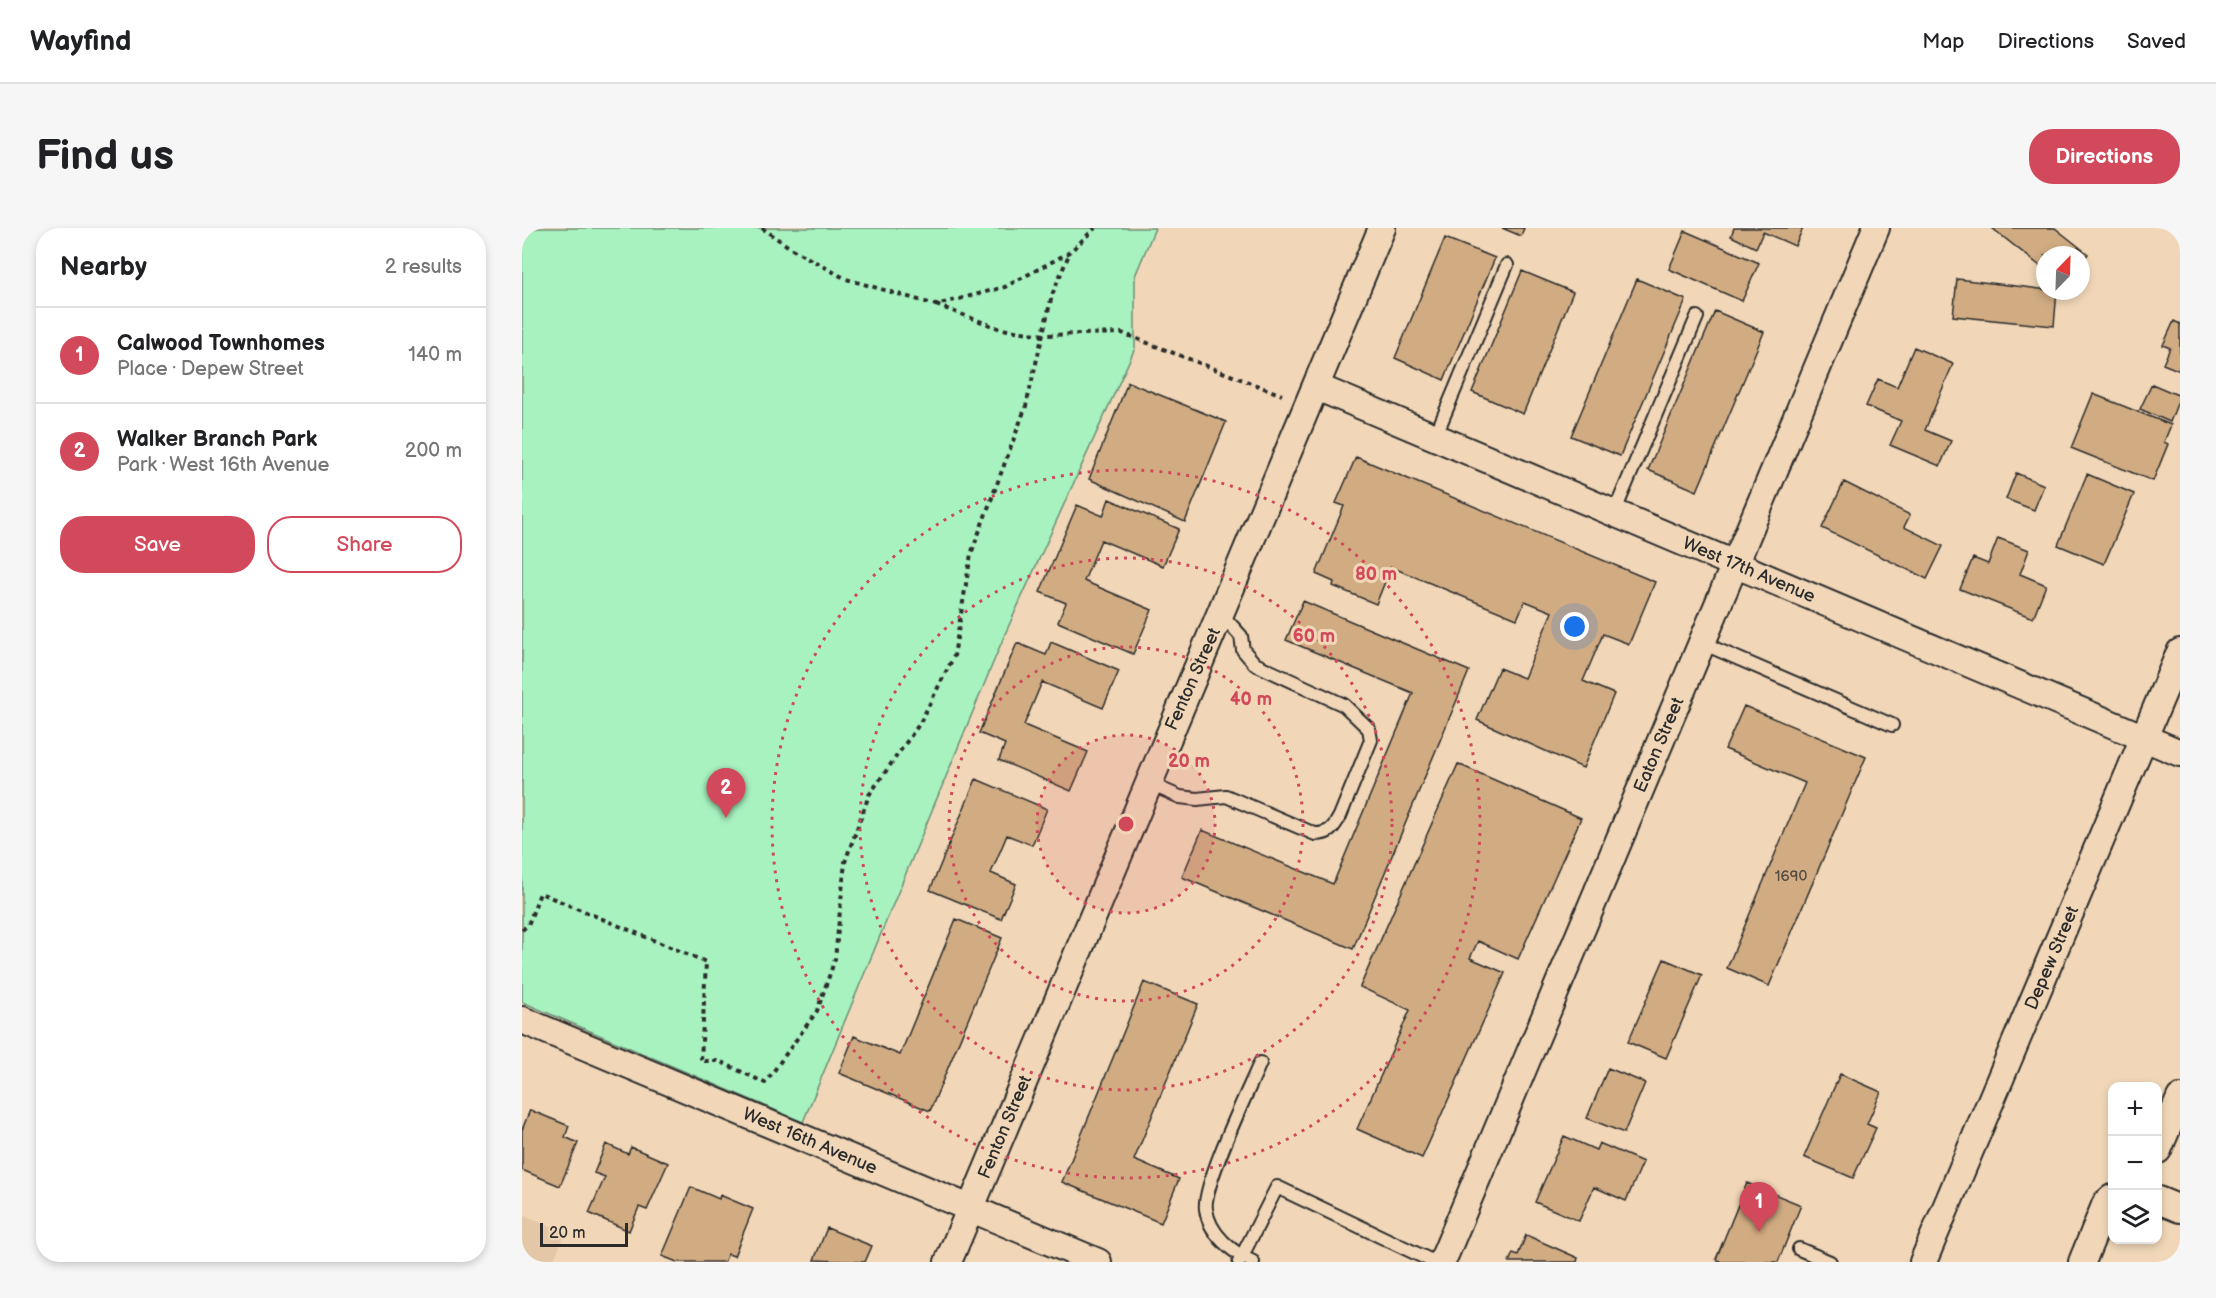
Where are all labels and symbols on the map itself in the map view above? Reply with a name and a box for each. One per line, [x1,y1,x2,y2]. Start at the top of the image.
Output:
north arrow [2036,246,2090,300]
street label: West 17th Avenue [1680,533,1819,608]
text: 80 m [1355,564,1397,585]
your location [1560,612,1589,641]
street label: Fenton Street [1161,624,1225,734]
text: 60 m [1293,626,1335,647]
text: 40 m [1230,689,1272,710]
street label: Eaton Street [1630,694,1689,796]
text: 20 m [1168,751,1210,772]
pin: 2 [706,768,746,818]
centre of rings [1116,814,1136,834]
house number: 1690 [1775,867,1807,886]
street label: Depew Street [2021,903,2083,1013]
street label: Fenton Street [974,1072,1036,1182]
street label: West 16th Avenue [740,1103,881,1179]
pin: 1 [1740,1182,1778,1232]
scale bar [540,1220,628,1248]

